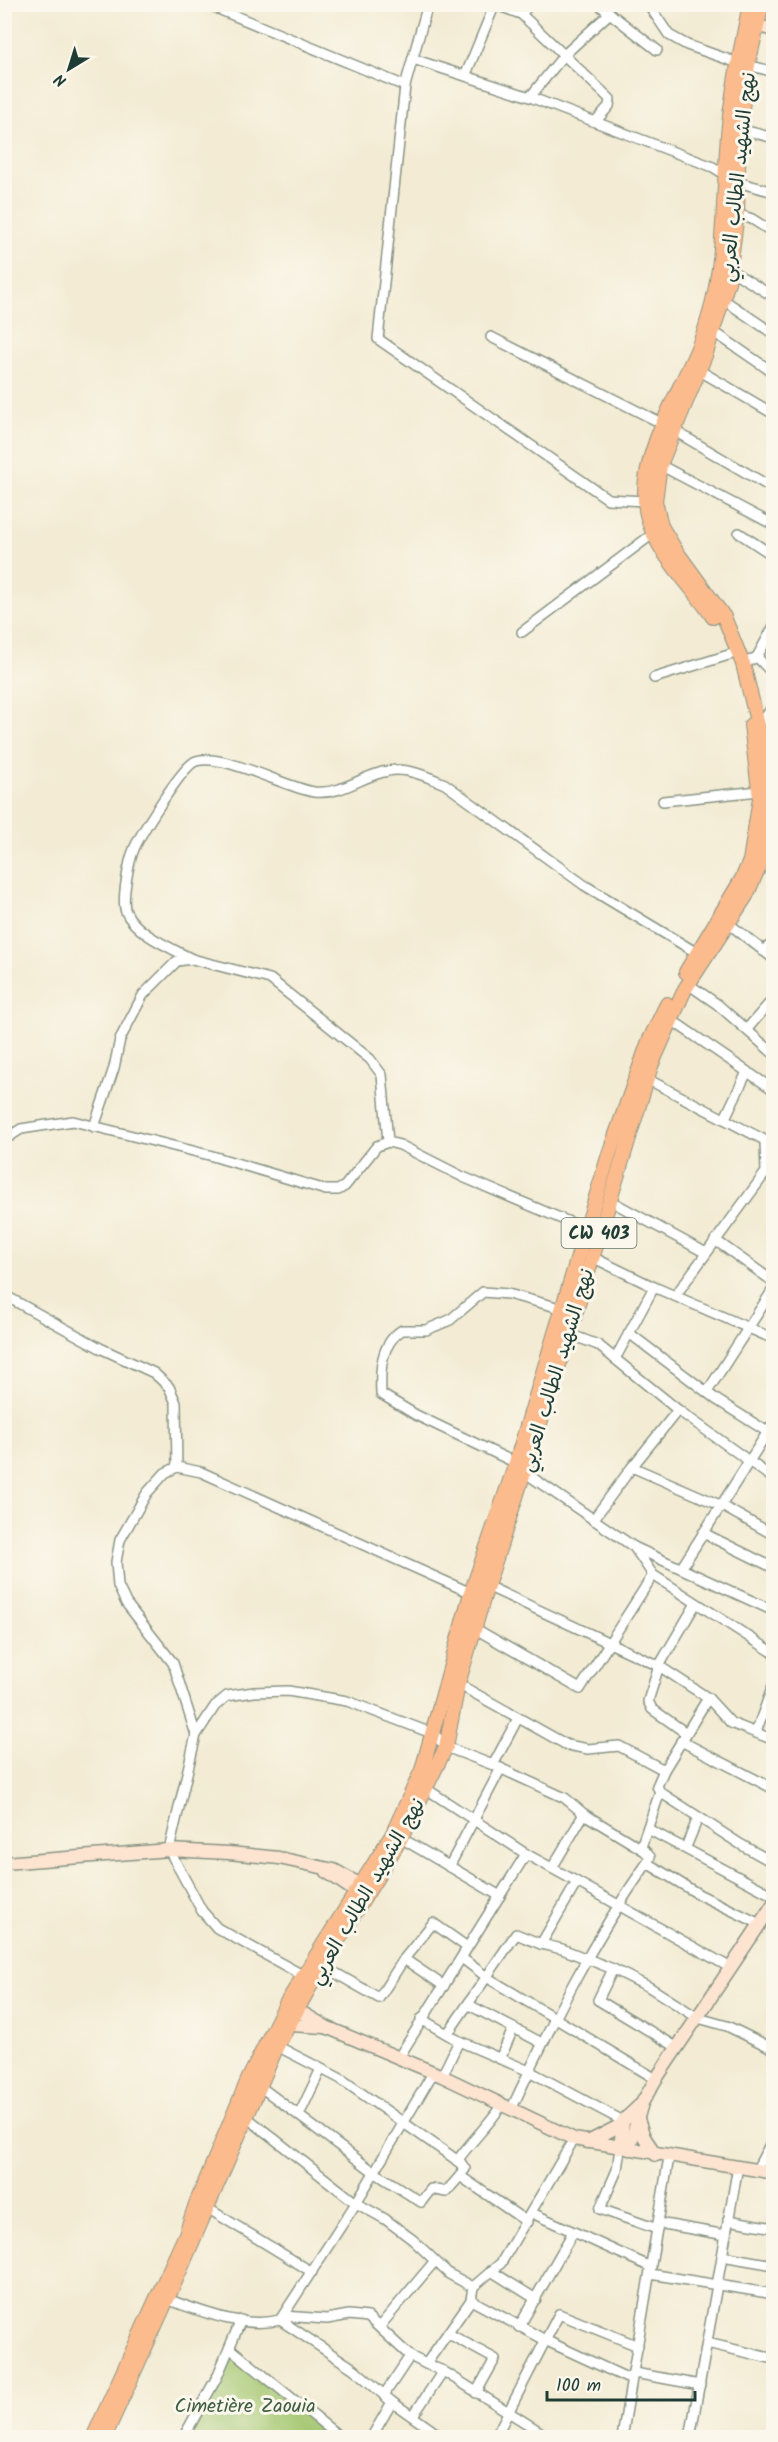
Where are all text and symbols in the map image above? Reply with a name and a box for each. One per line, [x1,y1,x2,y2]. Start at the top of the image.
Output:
north arrow [39,39,99,99]
text: N [49,67,72,93]
street label: نهج الشهيد الطالب العربي [712,70,766,284]
road number: CW 403 [562,1218,636,1248]
street label: نهج الشهيد الطالب العربي [512,1265,604,1476]
street label: نهج الشهيد الطالب العربي [301,1793,434,1991]
scale bar [547,2364,696,2402]
text: 100 m [556,2372,601,2401]
park label: Cimetière Zaouia [174,2391,316,2423]

